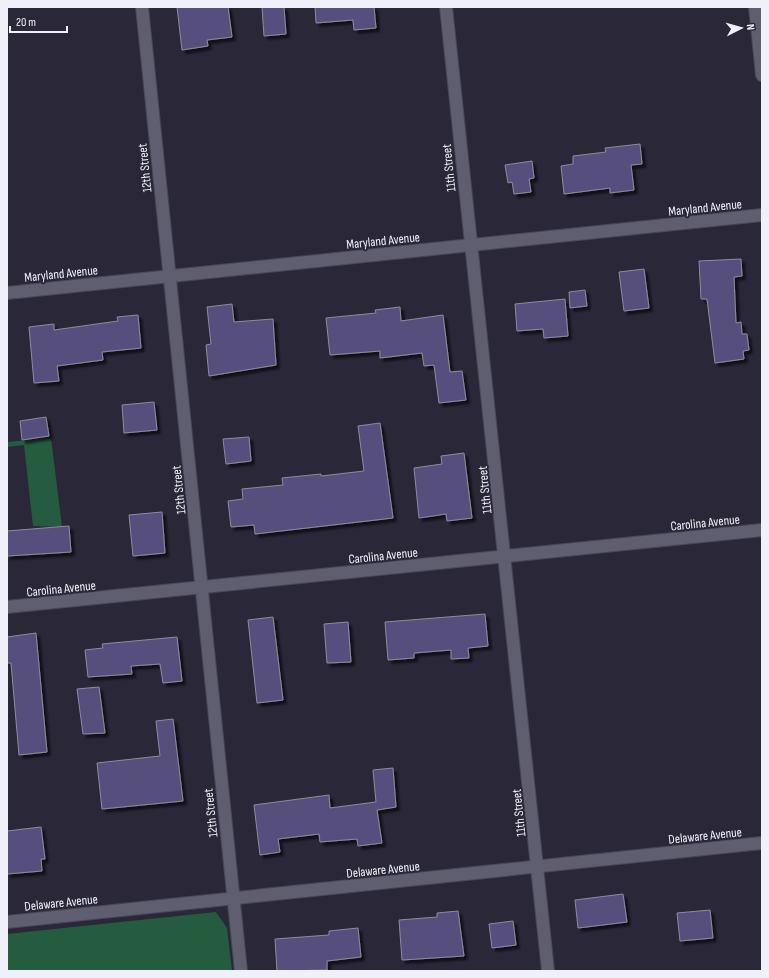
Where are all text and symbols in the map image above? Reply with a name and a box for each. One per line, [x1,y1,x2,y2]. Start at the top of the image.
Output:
scale bar [10,8,67,34]
north arrow [721,8,761,48]
text: 20 m [16,15,36,30]
text: N [744,23,757,31]
street label: 12th Street [134,143,156,193]
street label: 11th Street [439,143,459,193]
street label: Maryland Avenue [668,196,743,220]
street label: Maryland Avenue [346,229,421,253]
street label: Maryland Avenue [24,262,99,286]
street label: 12th Street [168,465,190,515]
street label: 11th Street [475,465,495,515]
street label: Carolina Avenue [670,511,741,535]
street label: Carolina Avenue [348,544,419,568]
street label: Carolina Avenue [26,577,97,601]
street label: 12th Street [200,788,222,838]
street label: 11th Street [509,788,529,838]
street label: Delaware Avenue [668,824,743,848]
street label: Delaware Avenue [346,858,421,882]
street label: Delaware Avenue [24,891,99,915]

